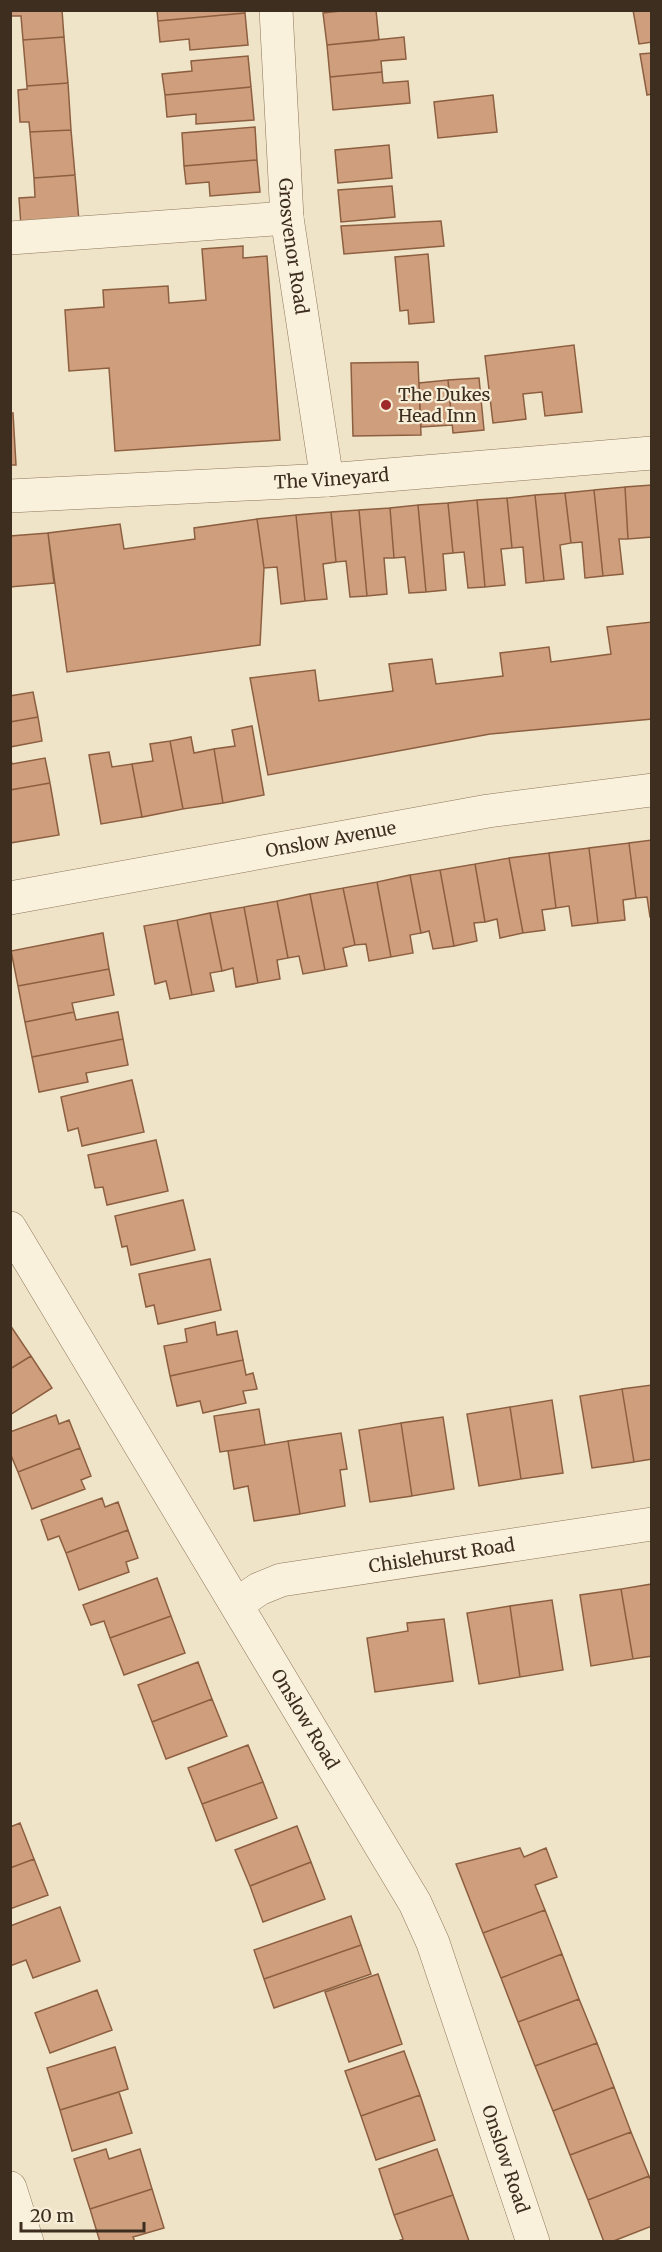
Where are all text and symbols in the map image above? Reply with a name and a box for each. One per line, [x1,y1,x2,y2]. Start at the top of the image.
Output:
street label: Grosvenor Road [274,177,314,316]
place label: The Dukes Head Inn [398,383,491,427]
marker: The Dukes Head Inn [379,398,393,412]
street label: The Vineyard [273,463,390,494]
street label: Onslow Avenue [263,816,398,862]
street label: Chislehurst Road [367,1533,516,1578]
street label: Onslow Road [266,1665,344,1774]
street label: Onslow Road [477,2102,535,2216]
scale bar [21,2195,144,2233]
text: 20 m [30,2204,74,2227]

